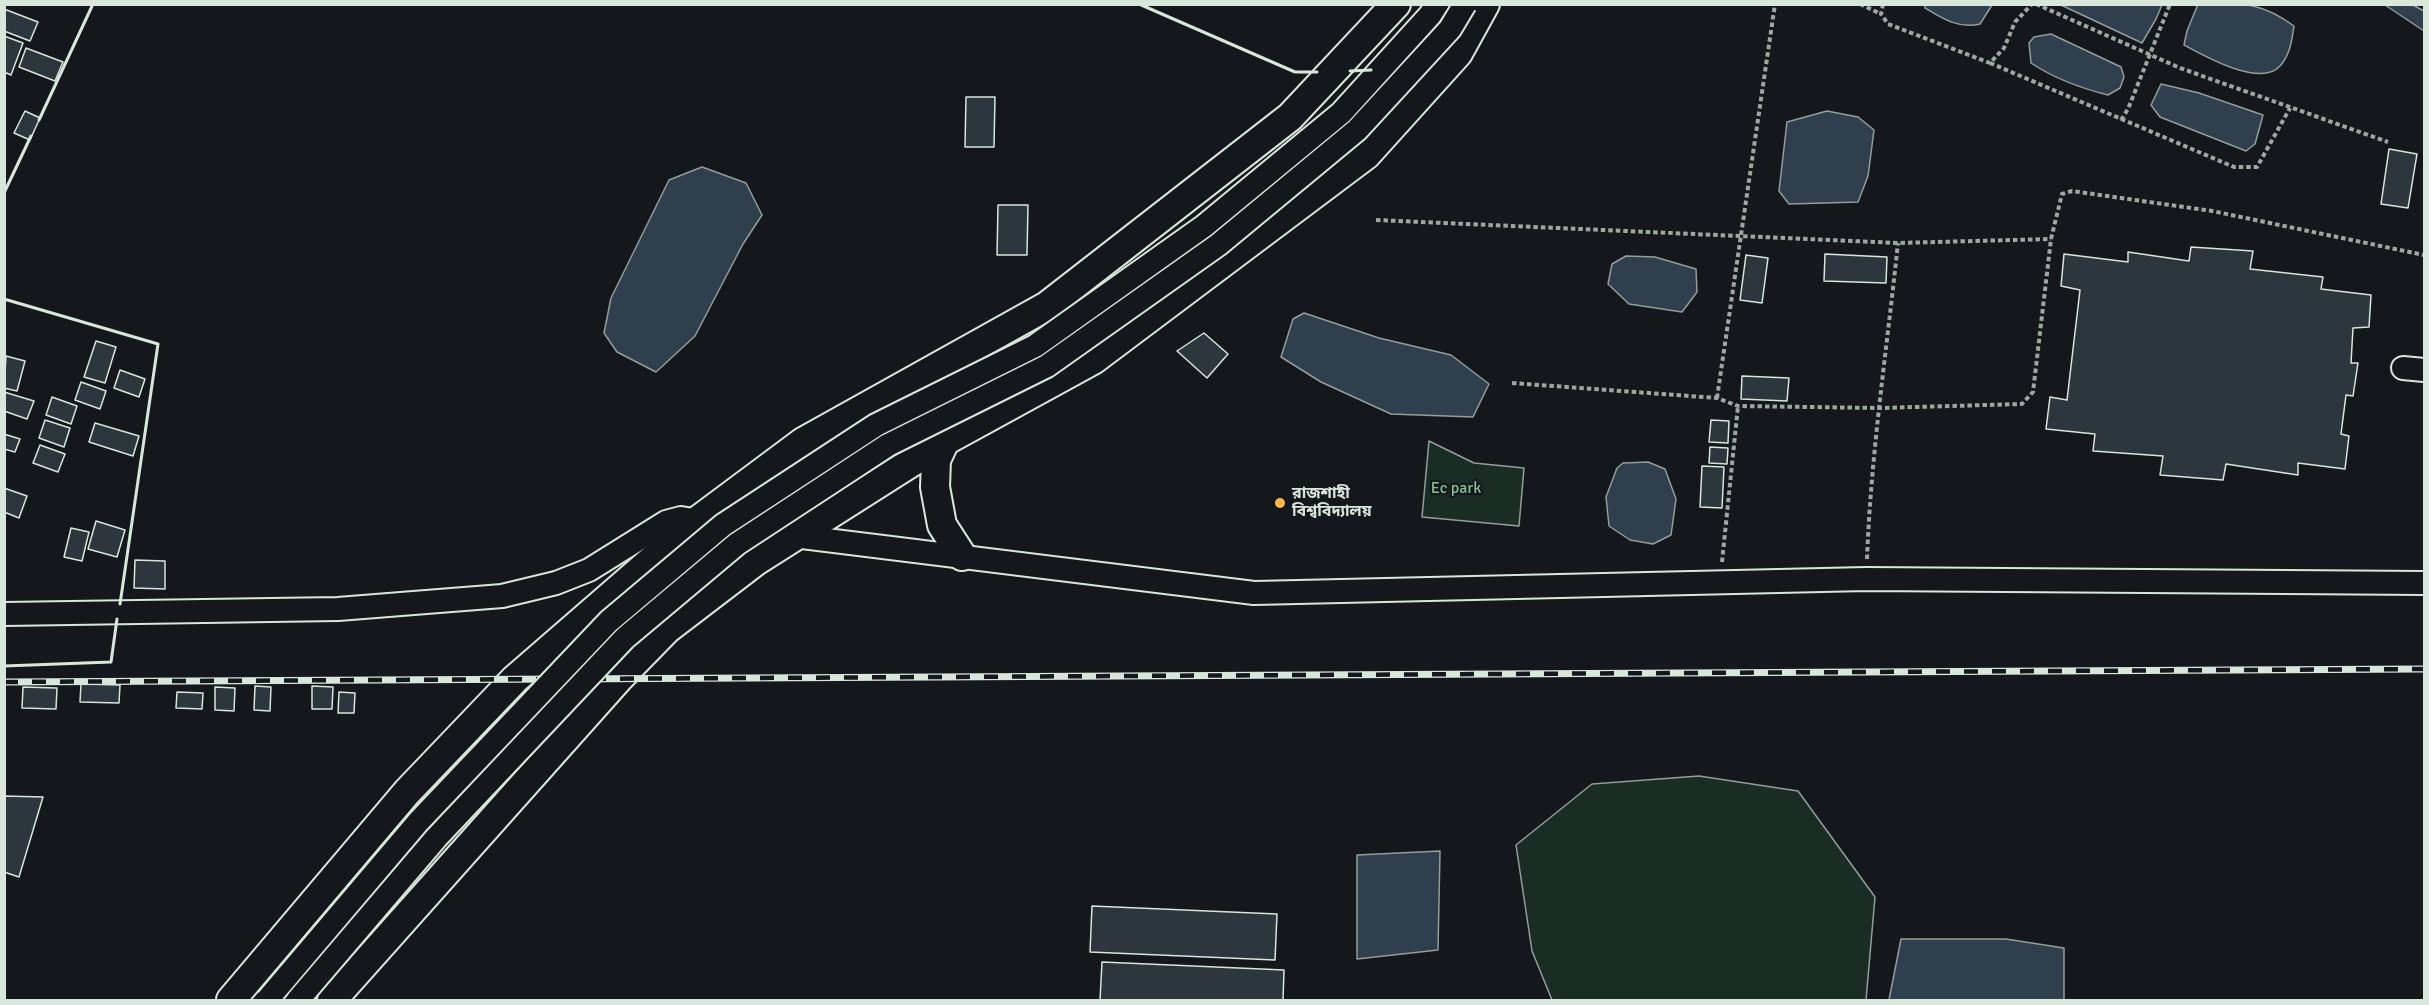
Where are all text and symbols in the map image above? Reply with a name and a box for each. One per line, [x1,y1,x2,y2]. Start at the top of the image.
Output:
park label: Ec park [1431,479,1481,499]
place label: রাজশাহী বিশ্ববিদ্যালয় [1292,484,1372,522]
marker: রাজশাহী বিশ্ববিদ্যালয় [1273,496,1287,510]

